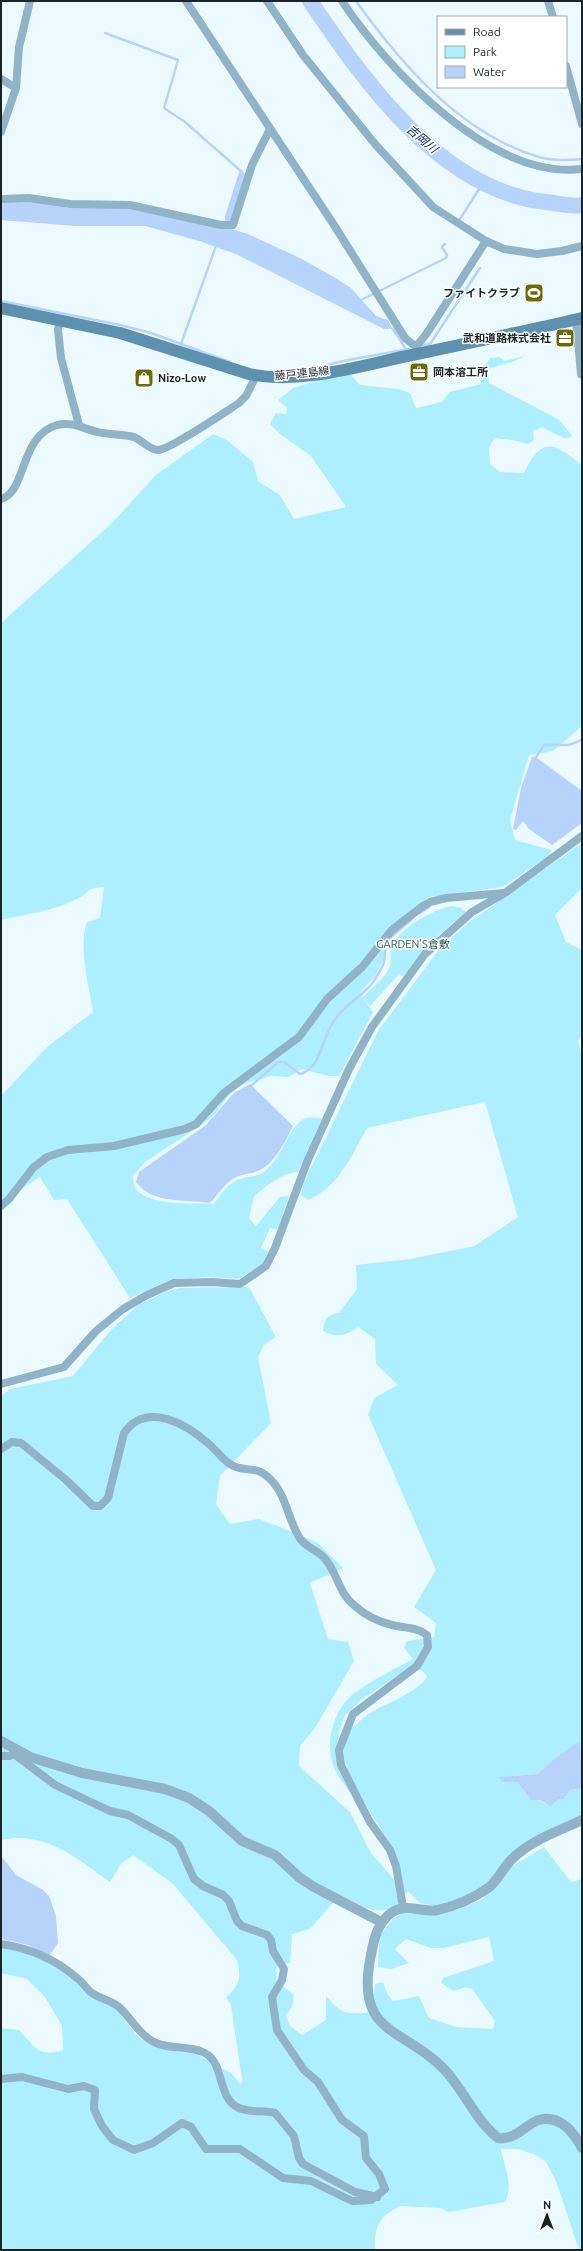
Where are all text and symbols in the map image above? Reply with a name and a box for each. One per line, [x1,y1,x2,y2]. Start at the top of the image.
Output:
legend [437,16,567,88]
text: Road [473,25,501,38]
text: Park [473,45,497,58]
text: Water [473,65,506,78]
water label: 吉岡川 [404,122,442,157]
sports icon: ファイトクラブ [523,282,545,304]
place label: ファイトクラブ [443,287,520,299]
office icon: 武和道路株式会社 [554,327,576,349]
place label: 武和道路株式会社 [463,332,551,344]
office icon: 岡本溶工所 [408,361,430,383]
street label: 藤戸連島線 [274,364,330,382]
place label: 岡本溶工所 [433,366,488,378]
shop icon: Nizo-Low [133,367,155,389]
place label: Nizo-Low [158,372,206,384]
park label: GARDEN'S倉敷 [376,938,450,950]
north arrow [527,2195,567,2235]
text: N [543,2199,551,2211]

